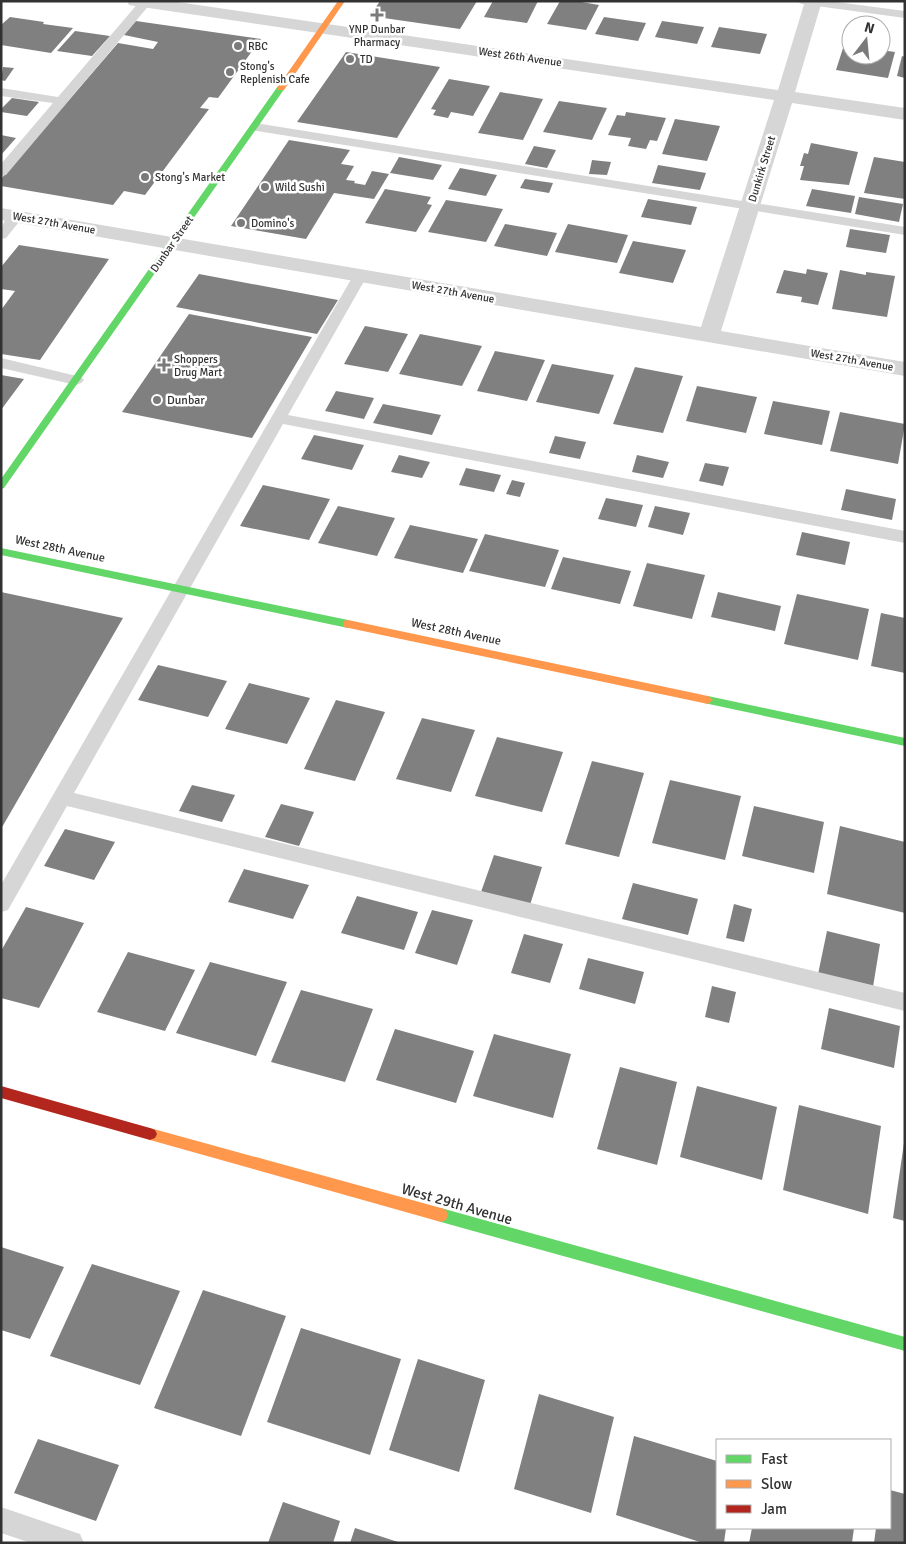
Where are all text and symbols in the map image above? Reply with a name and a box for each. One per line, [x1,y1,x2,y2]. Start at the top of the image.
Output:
marker: YNP Dunbar Pharmacy [371,9,383,21]
north arrow [841,15,891,65]
text: N [862,18,876,37]
place label: YNP Dunbar Pharmacy [349,23,405,49]
marker: RBC [232,40,244,52]
place label: RBC [248,40,268,53]
street label: West 26th Avenue [477,45,563,69]
marker: TD [344,53,356,65]
place label: TD [360,53,373,66]
place label: Stong's Replenish Cafe [240,60,310,86]
marker: Stong's Replenish Cafe [224,66,236,78]
street label: Dunkirk Street [746,134,778,204]
marker: Stong's Market [139,171,151,183]
place label: Stong's Market [155,171,225,184]
marker: Wild Sushi [259,181,271,193]
place label: Wild Sushi [275,181,325,194]
street label: West 27th Avenue [11,209,97,237]
street label: Dunbar Street [148,213,196,275]
marker: Domino's [235,217,247,229]
place label: Domino's [251,217,295,230]
street label: West 27th Avenue [410,278,496,306]
street label: West 27th Avenue [809,346,895,374]
place label: Shoppers Drug Mart [174,353,222,379]
marker: Shoppers Drug Mart [158,359,170,371]
place label: Dunbar [167,393,205,408]
marker: Dunbar [151,394,163,406]
street label: West 28th Avenue [14,532,106,566]
street label: West 28th Avenue [410,615,502,649]
street label: West 29th Avenue [399,1180,515,1228]
legend [716,1439,891,1529]
text: Fast [761,1450,788,1468]
text: Slow [761,1475,792,1493]
text: Jam [761,1500,787,1518]

